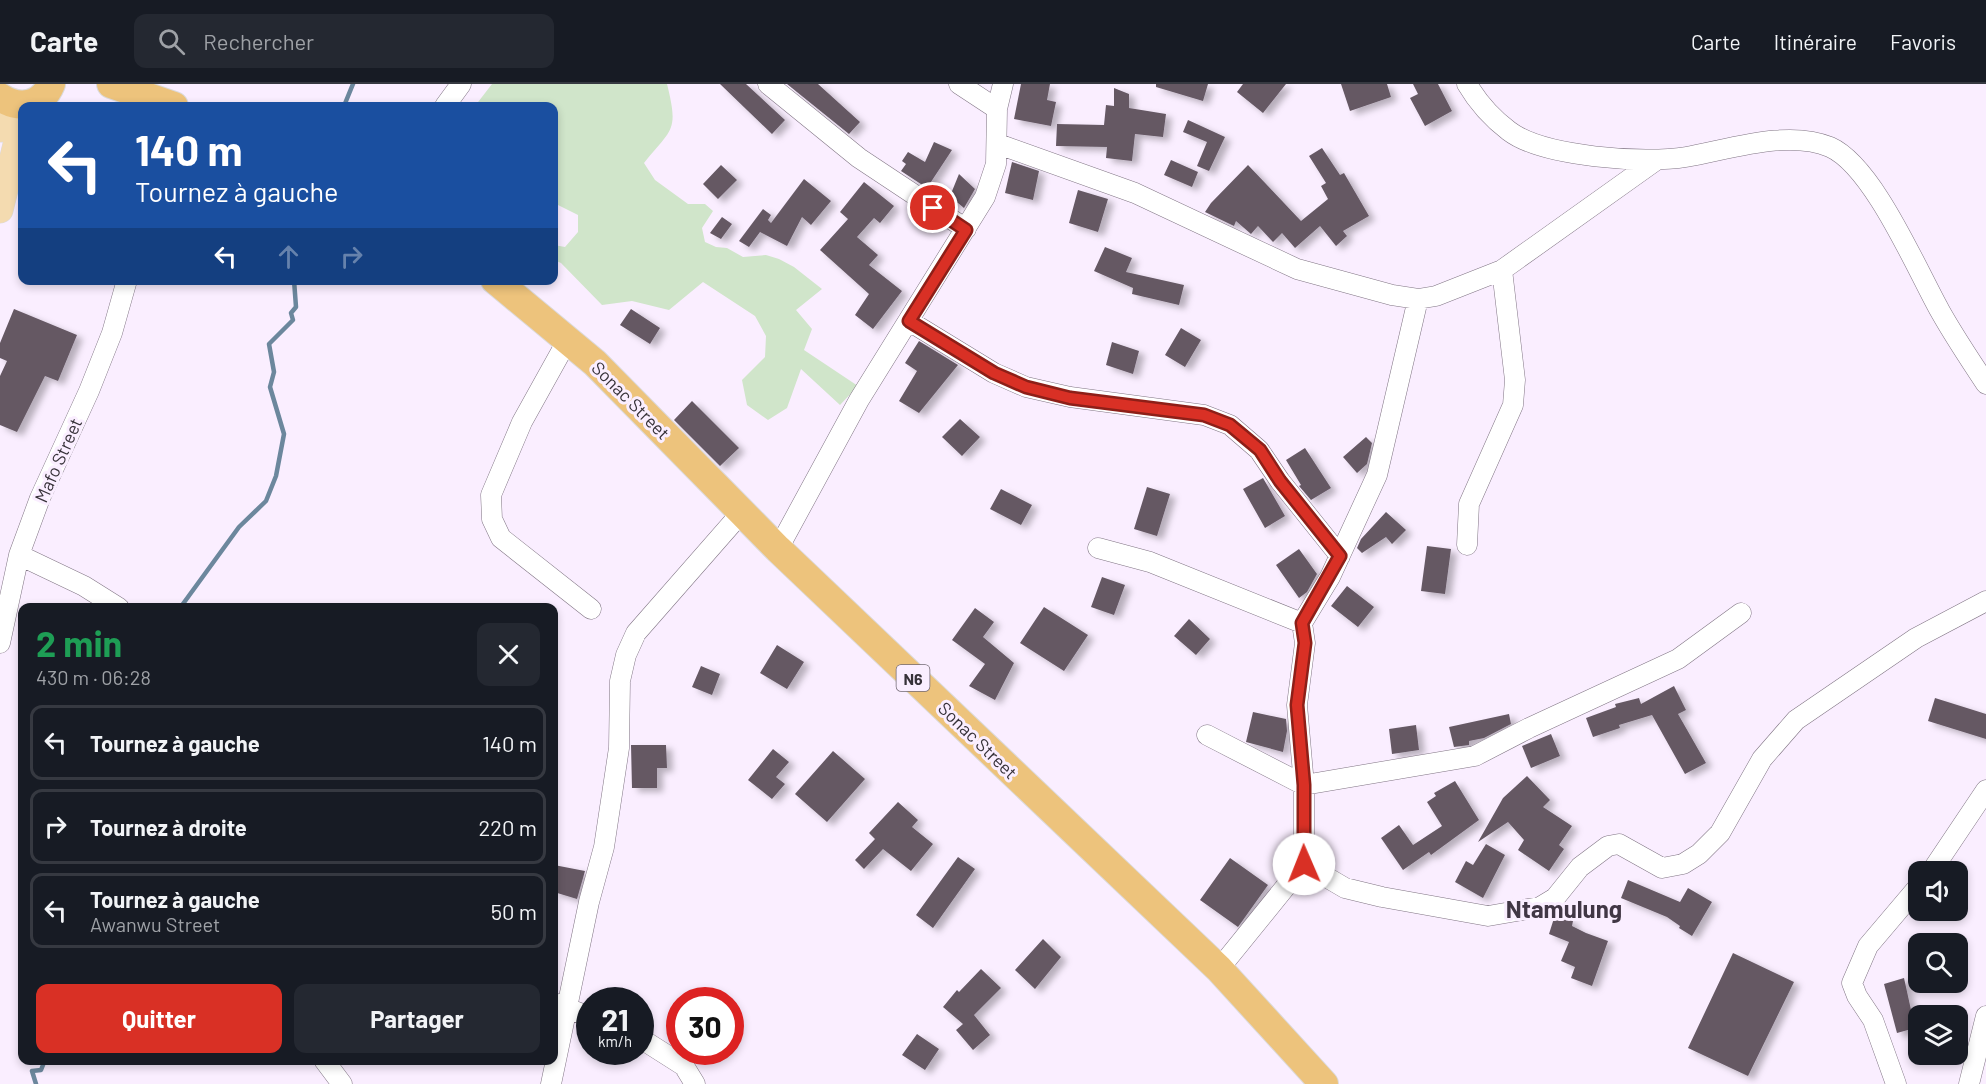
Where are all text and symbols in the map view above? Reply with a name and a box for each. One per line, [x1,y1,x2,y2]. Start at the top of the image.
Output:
search box [134,14,554,68]
text: Carte [30,24,98,58]
icon: search [155,25,188,58]
text: Rechercher [203,28,314,54]
text: Carte [1691,29,1741,54]
text: Itinéraire [1774,29,1857,54]
text: Favoris [1890,29,1956,54]
text: 140 m [135,124,243,174]
icon: left [36,126,114,204]
text: Tournez à gauche [135,175,338,207]
pin [907,182,958,233]
icon: arrive [916,191,949,224]
icon: left [209,240,242,273]
icon: ahead [272,240,305,273]
icon: right [335,240,368,273]
street label: Sonac Street [587,356,675,444]
street label: Mafo Street [30,414,86,506]
text: 2 min [36,621,122,664]
button: close [477,623,540,686]
text: 430 m · 06:28 [36,665,151,689]
road number: N6 [896,665,930,691]
street label: Sonac Street [934,697,1022,783]
icon: left [39,726,72,759]
text: Tournez à gauche [90,730,260,756]
text: 140 m [482,730,537,756]
icon: right [39,810,72,843]
text: Tournez à droite [90,814,247,840]
text: 220 m [478,814,537,840]
position arrow [1272,832,1336,896]
map controls [1908,861,1968,1065]
button: sound [1908,861,1968,921]
text: Tournez à gauche [90,886,260,912]
icon: left [39,894,72,927]
district label: Ntamulung [1506,894,1622,923]
text: 50 m [491,898,537,924]
text: Awanwu Street [90,912,220,936]
button: search [1908,933,1968,993]
button: Quitter [36,984,282,1053]
button: Partager [294,984,540,1053]
speed limit sign: 30 [666,987,744,1065]
text: 21 [601,1001,629,1037]
button: layers [1908,1005,1968,1065]
text: km/h [598,1032,632,1050]

